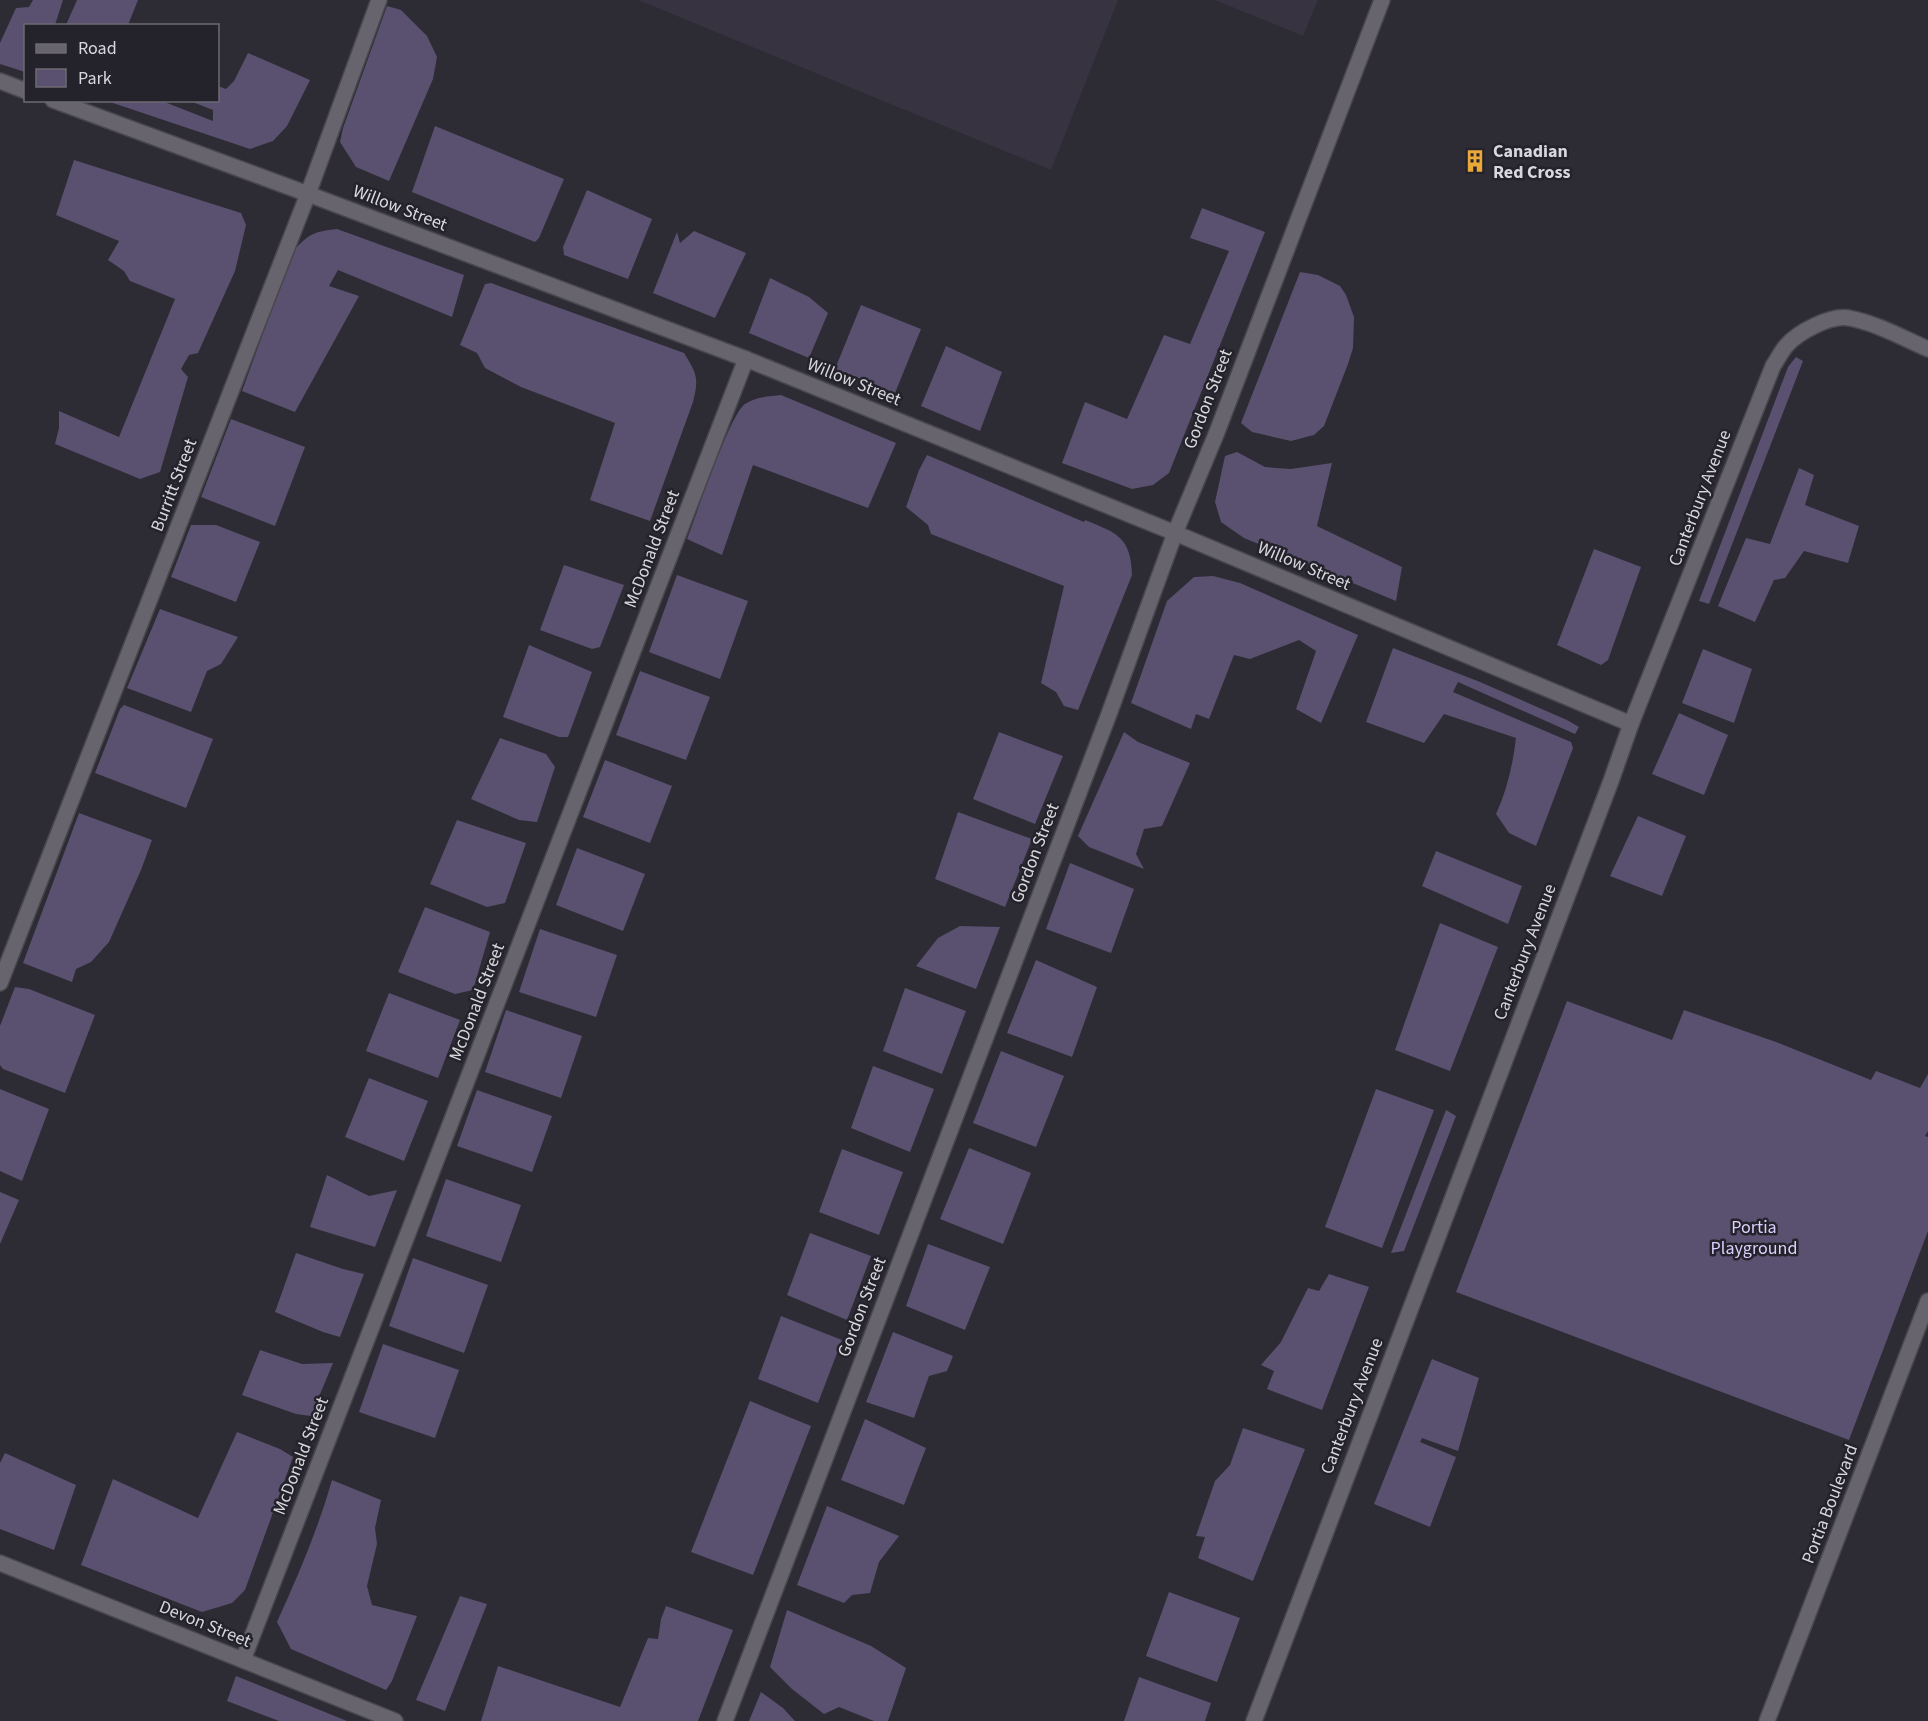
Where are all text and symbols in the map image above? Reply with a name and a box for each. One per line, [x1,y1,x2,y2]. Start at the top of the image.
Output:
legend [24,24,219,102]
text: Road [78,36,117,61]
text: Park [78,66,112,91]
place label: Canadian Red Cross [1493,139,1570,185]
building icon: Canadian Red Cross [1462,148,1488,174]
street label: Willow Street [349,179,451,237]
street label: Gordon Street [1177,345,1239,453]
street label: Willow Street [803,352,905,412]
street label: Canterbury Avenue [1663,426,1738,570]
street label: Burritt Street [145,435,203,535]
street label: McDonald Street [618,486,686,612]
street label: Willow Street [1254,535,1354,597]
street label: Gordon Street [1004,799,1066,907]
street label: Canterbury Avenue [1488,880,1563,1024]
street label: McDonald Street [443,939,511,1065]
park label: Portia Playground [1711,1215,1797,1261]
street label: Gordon Street [831,1253,893,1361]
street label: Canterbury Avenue [1315,1334,1390,1478]
street label: McDonald Street [267,1393,335,1519]
street label: Portia Boulevard [1796,1441,1864,1567]
street label: Devon Street [155,1594,255,1654]

